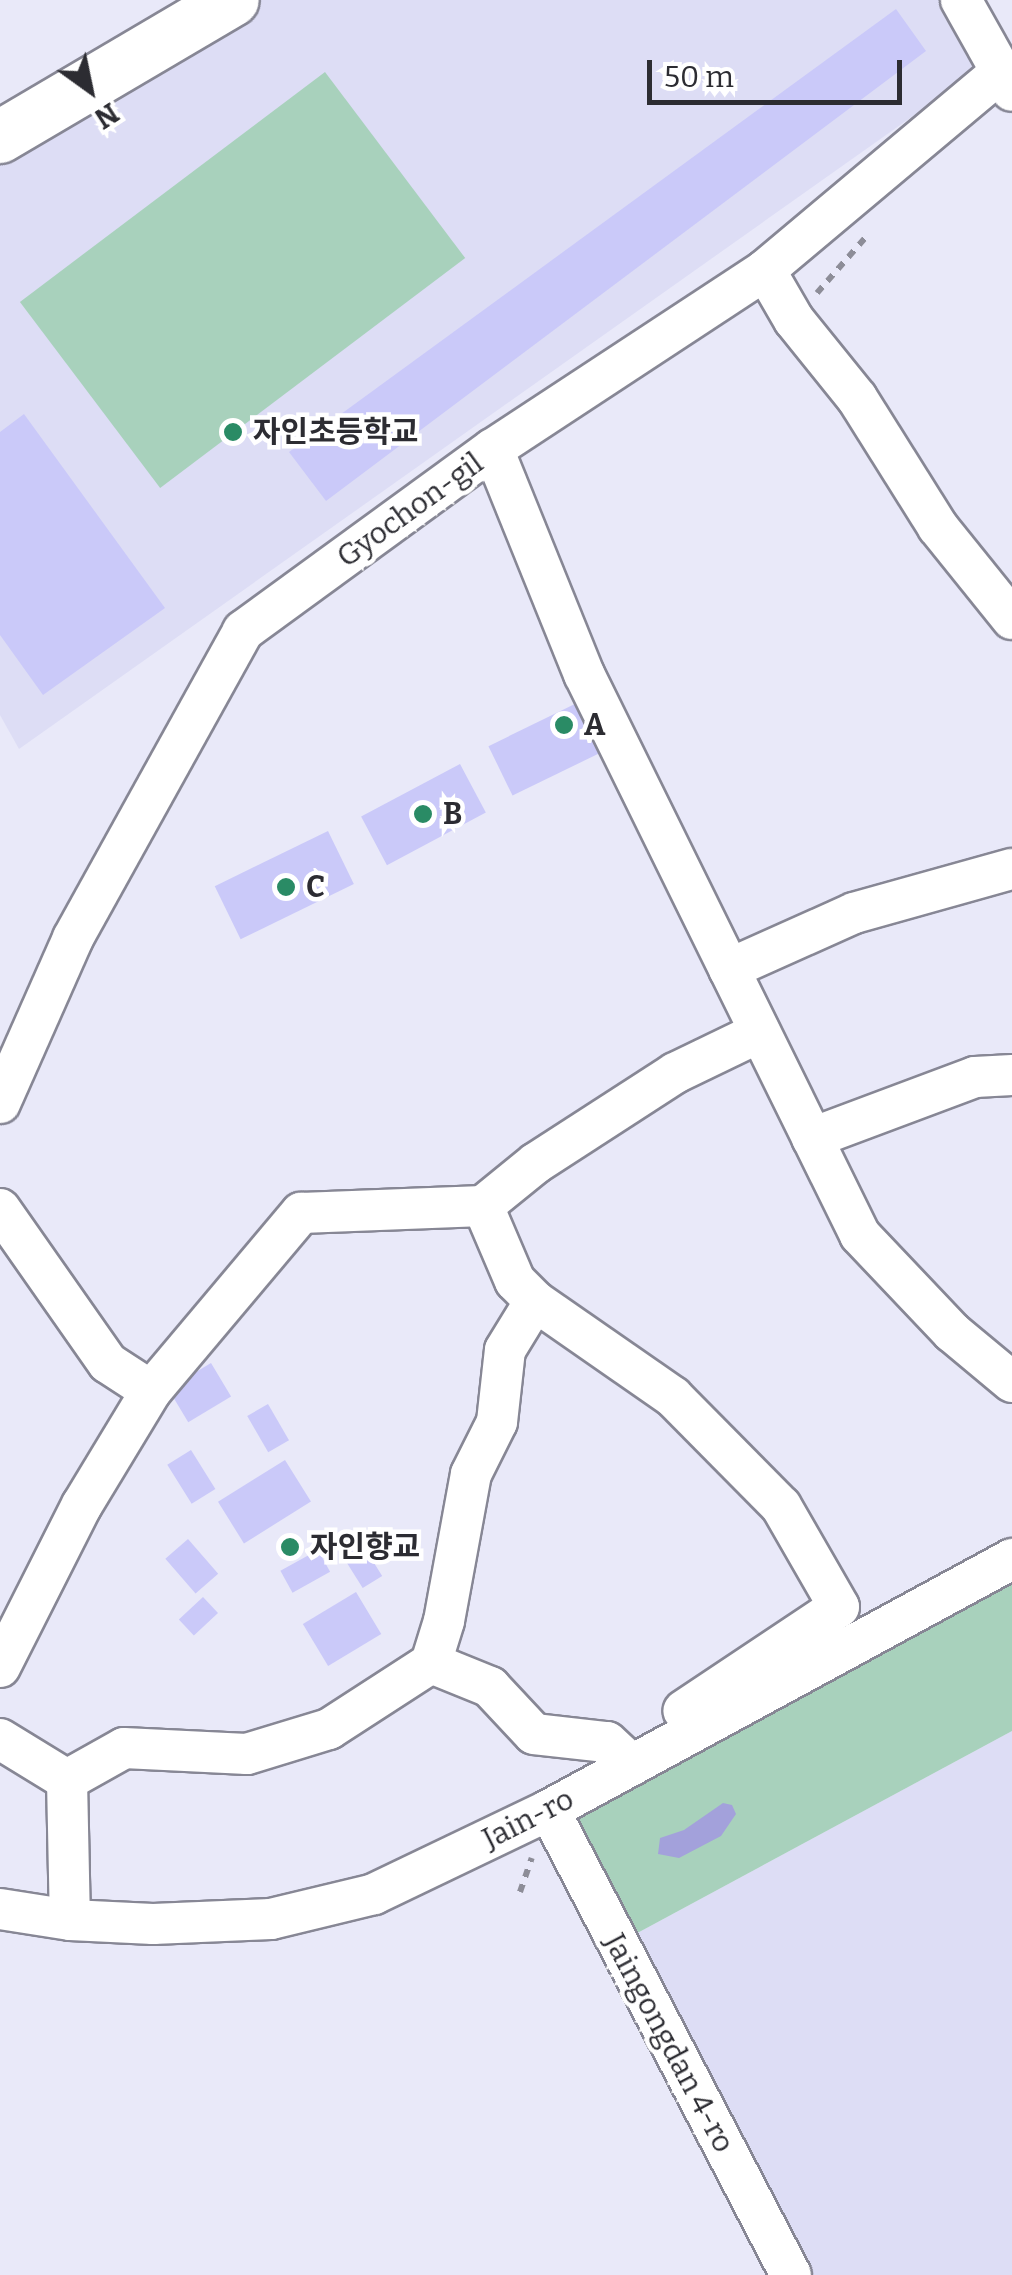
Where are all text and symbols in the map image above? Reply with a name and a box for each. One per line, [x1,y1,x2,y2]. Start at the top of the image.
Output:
north arrow [40,40,140,140]
scale bar [652,40,907,102]
text: 50 m [664,59,734,95]
text: N [89,96,125,135]
place label: 자인초등학교 [253,414,419,450]
marker: 자인초등학교 [222,421,244,443]
street label: Gyochon-gil [330,445,490,575]
place label: A [584,707,605,743]
marker: A [553,714,575,736]
place label: B [443,796,462,832]
marker: B [412,803,434,825]
place label: C [306,869,325,905]
marker: C [275,876,297,898]
place label: 자인향교 [310,1529,420,1565]
marker: 자인향교 [279,1536,301,1558]
street label: Jain-ro [477,1781,579,1857]
street label: Jaingongdan 4-ro [596,1928,742,2158]

